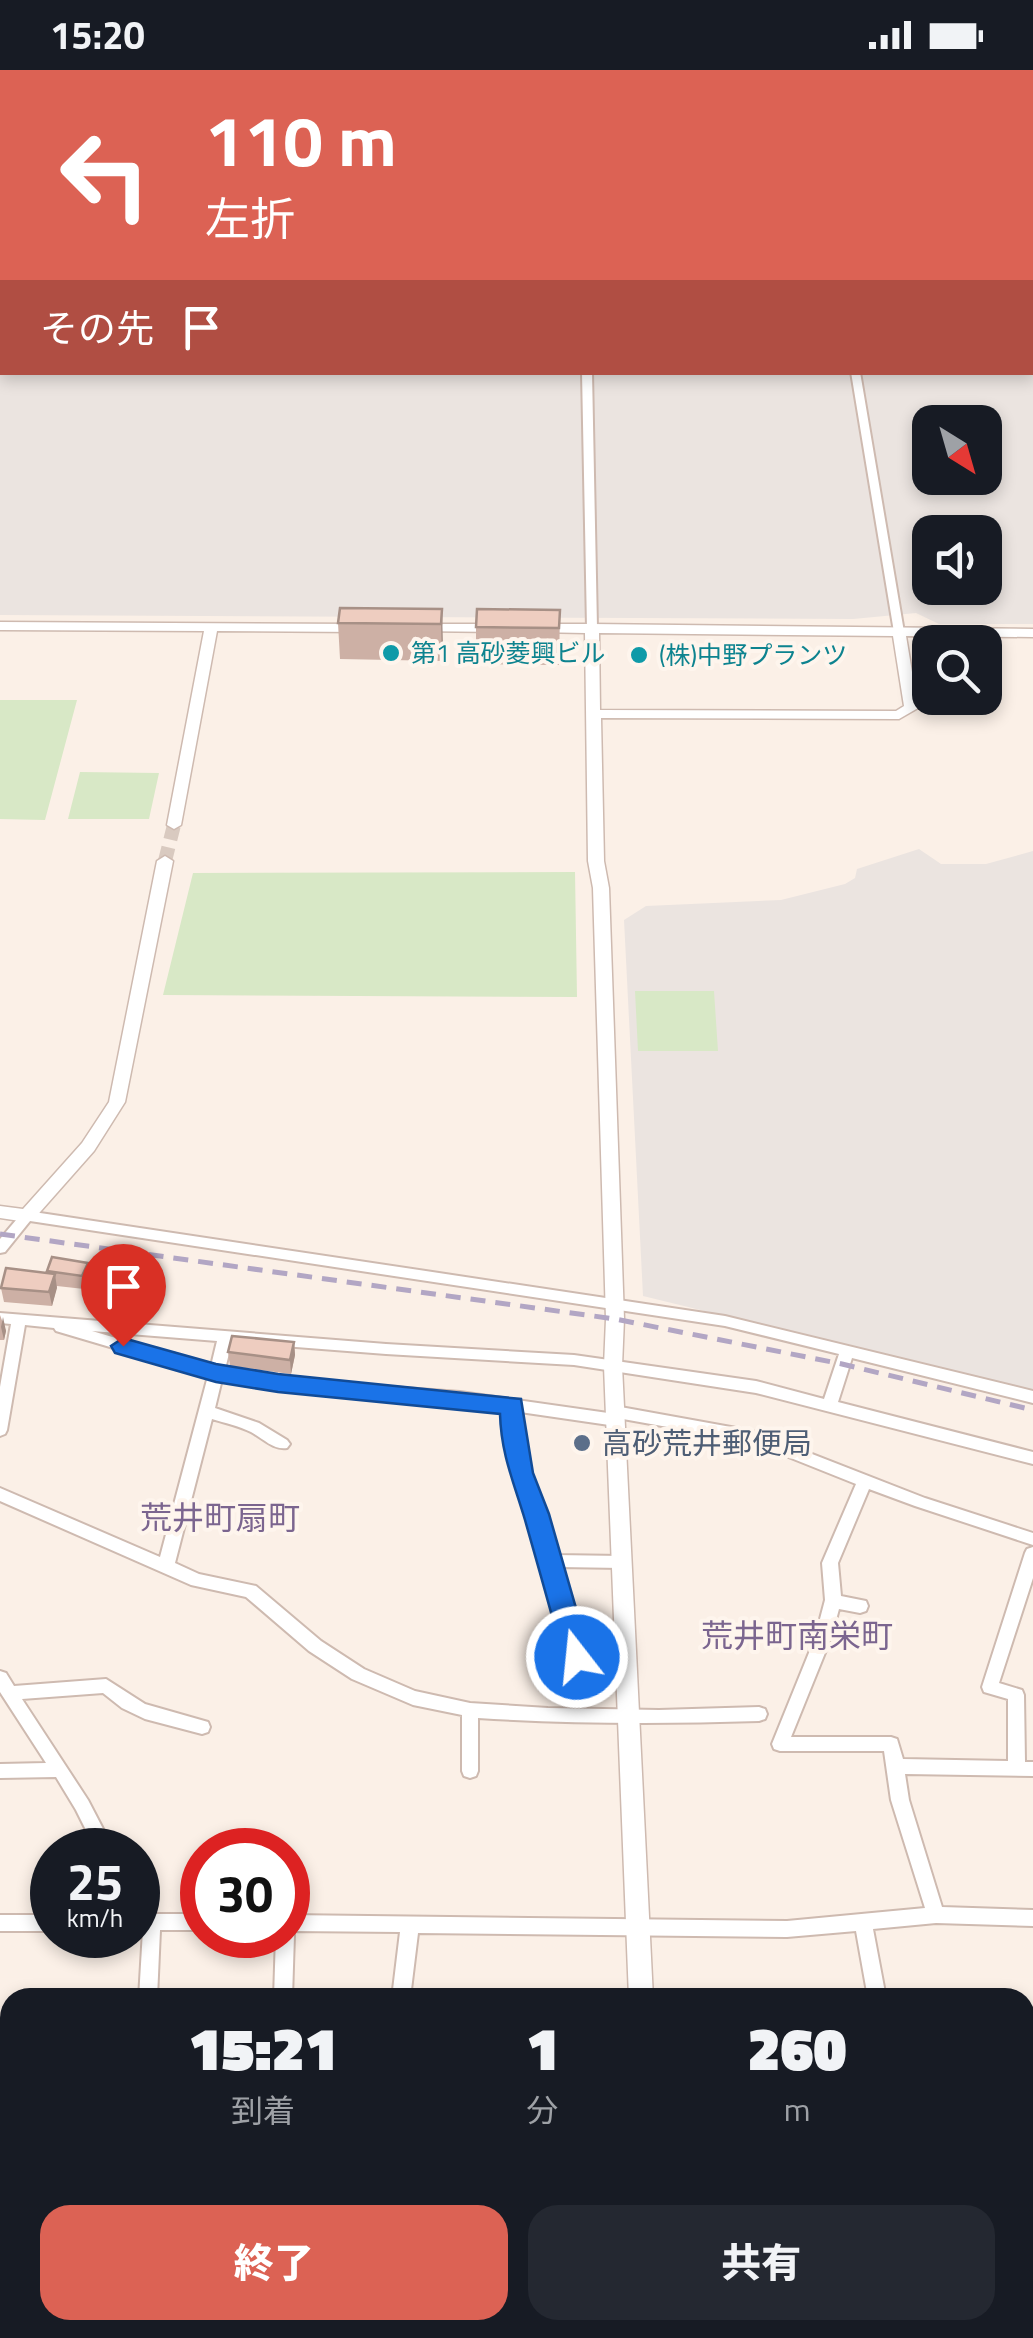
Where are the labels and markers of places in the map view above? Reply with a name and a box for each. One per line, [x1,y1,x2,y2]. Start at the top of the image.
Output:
place label: 第1 高砂菱興ビル [411,634,606,672]
place label: (株)中野プランツ [659,636,847,674]
marker: 第1 高砂菱興ビル [380,642,402,664]
marker: (株)中野プランツ [628,644,650,666]
pin [81,1244,166,1347]
place label: 高砂荒井郵便局 [602,1420,812,1466]
marker: 高砂荒井郵便局 [571,1432,593,1454]

